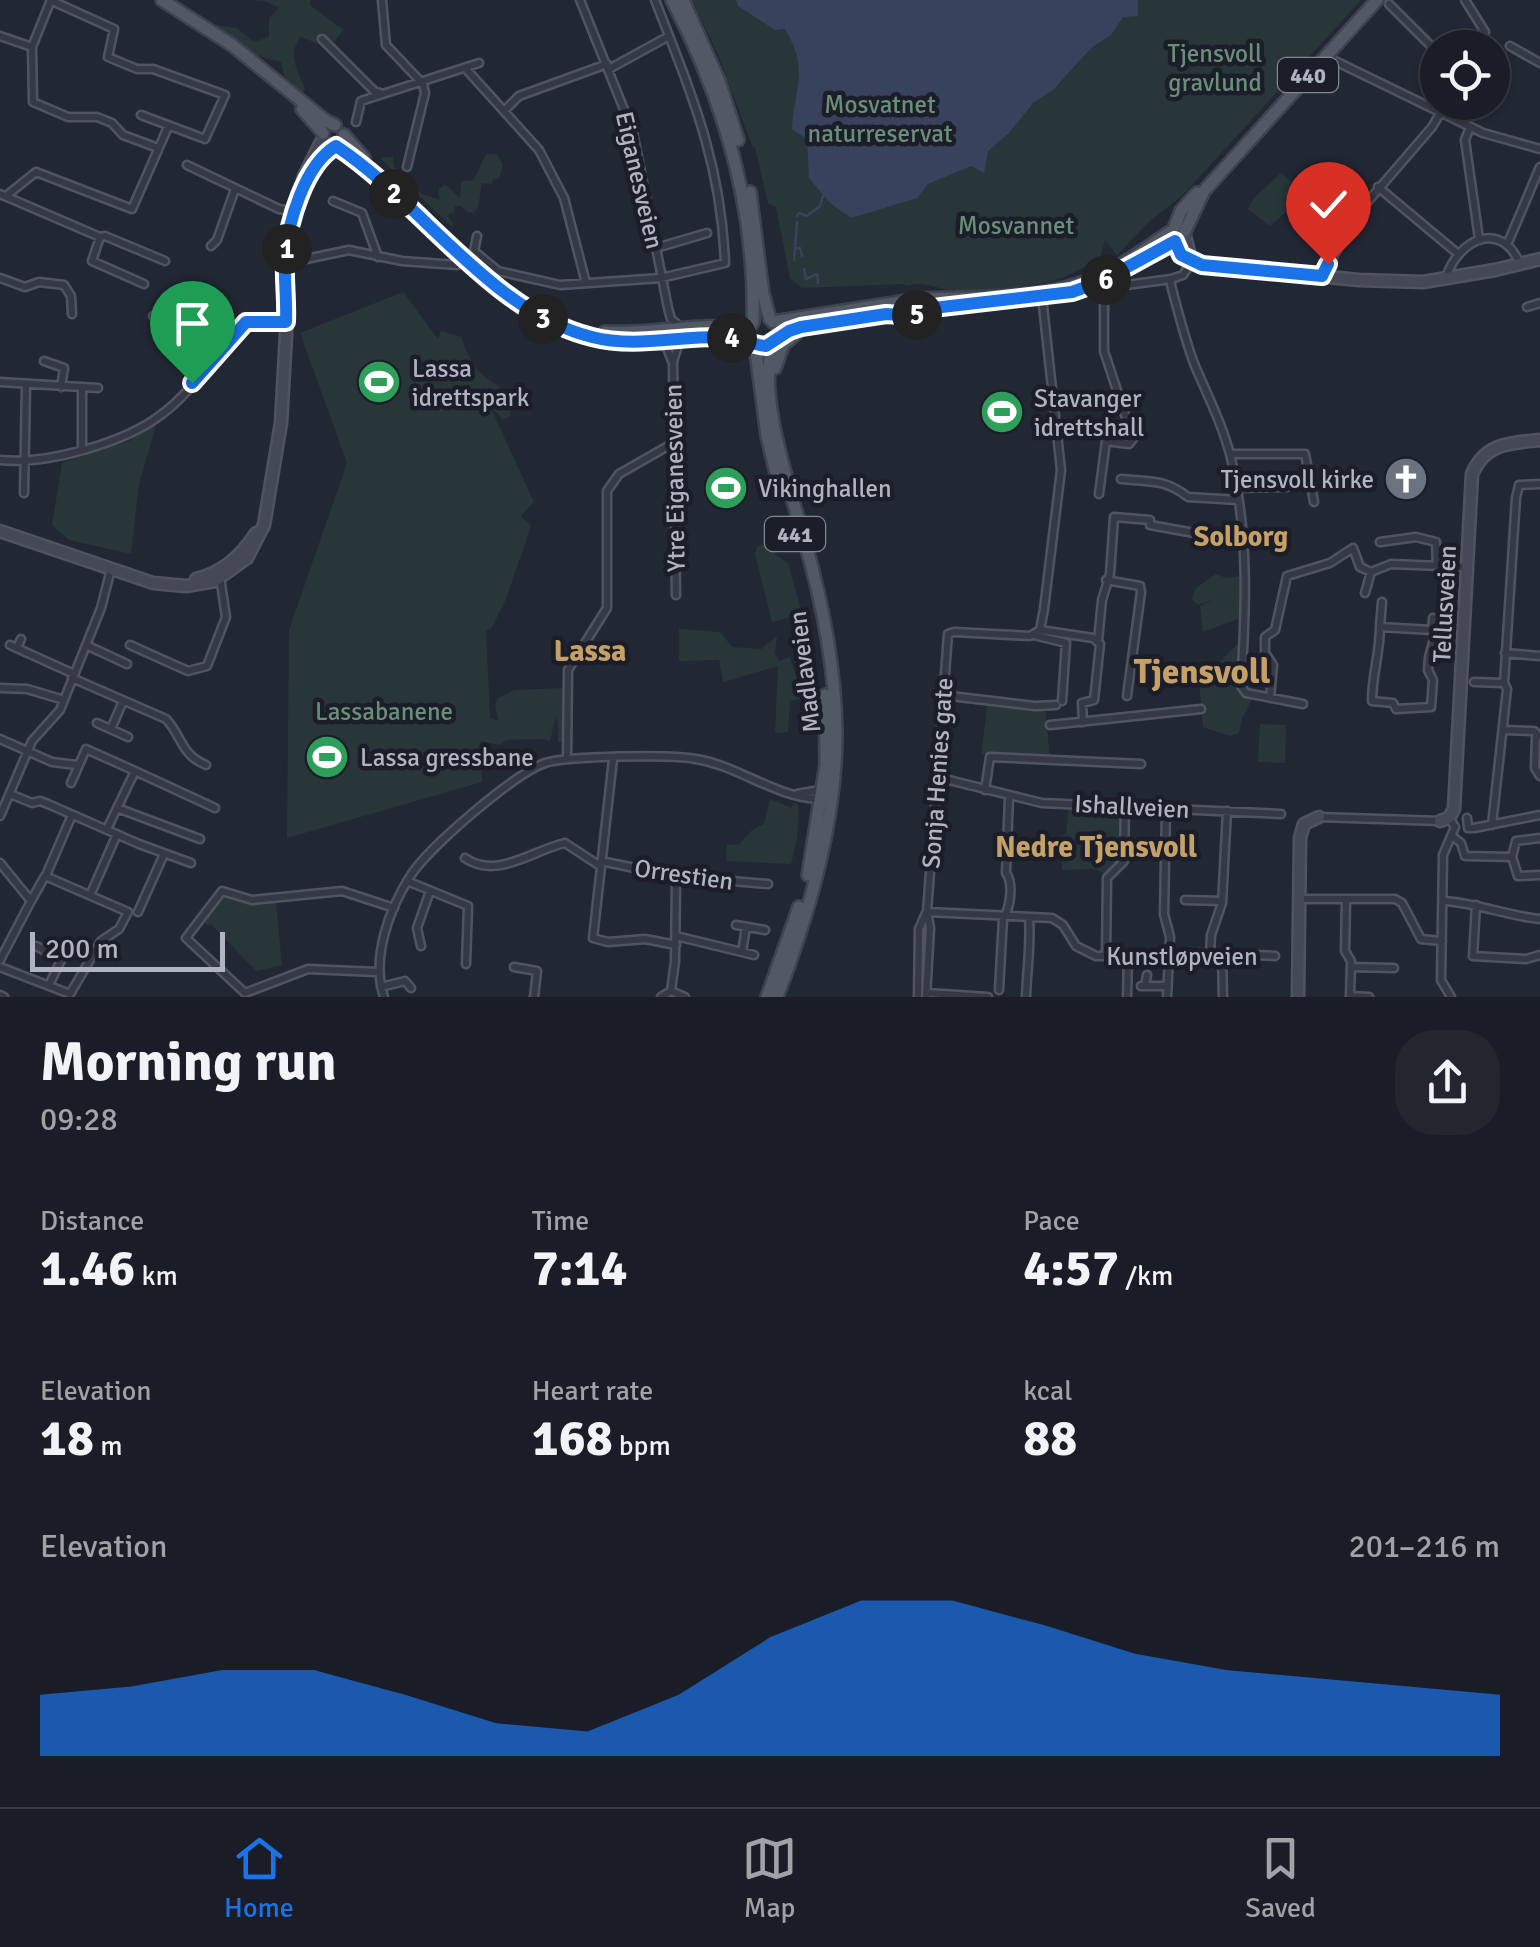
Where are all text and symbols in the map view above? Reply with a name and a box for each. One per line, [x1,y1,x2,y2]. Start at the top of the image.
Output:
map controls [1420,30,1510,120]
button: locate [1420,30,1510,120]
park label: Tjensvoll gravlund [1168,38,1262,98]
road number: 440 [1278,58,1338,92]
park label: Mosvatnet naturreservat [808,89,953,149]
street label: Eiganesveien [609,108,670,252]
pin [1286,162,1371,265]
pin: 2 [369,169,419,219]
text: 2 [386,177,402,211]
icon: check [1301,177,1356,232]
park label: Mosvannet [958,210,1075,241]
pin: 1 [262,224,312,274]
text: 1 [279,232,295,266]
pin: 6 [1081,255,1131,305]
text: 6 [1098,263,1114,297]
pin [150,281,235,384]
pin: 5 [892,290,942,340]
pin: 3 [518,294,568,344]
icon: arrive [165,296,220,351]
text: 5 [909,298,925,332]
text: 3 [535,302,551,336]
pin: 4 [707,313,757,363]
text: 4 [724,321,740,355]
place label: Lassa idrettspark [412,353,530,413]
sports icon: Lassa idrettspark [356,359,402,405]
place label: Stavanger idrettshall [1034,383,1144,443]
street label: Ytre Eiganesveien [657,384,692,572]
sports icon: Stavanger idrettshall [979,389,1025,435]
church icon: Tjensvoll kirke [1383,456,1429,502]
place label: Tjensvoll kirke [1221,464,1374,495]
sports icon: Vikinghallen [703,465,749,511]
place label: Vikinghallen [758,473,892,504]
road number: 441 [765,517,825,551]
district label: Solborg [1194,520,1288,554]
street label: Tellusveien [1426,544,1463,664]
street label: Madlaveien [782,609,827,734]
district label: Lassa [553,633,627,670]
district label: Tjensvoll [1134,650,1270,693]
street label: Sonja Henies gate [915,677,960,869]
park label: Lassabanene [315,696,453,727]
sports icon: Lassa gressbane [304,734,350,780]
place label: Lassa gressbane [360,742,534,773]
street label: Ishallveien [1074,788,1190,825]
district label: Nedre Tjensvoll [995,829,1197,866]
street label: Orrestien [632,852,735,897]
scale bar [30,927,225,971]
text: 200 m [45,932,119,966]
street label: Kunstløpveien [1106,941,1258,972]
text: Morning run [40,1028,337,1096]
button: share [1395,1030,1500,1135]
text: 09:28 [40,1100,118,1139]
text: Distance [40,1204,144,1238]
text: Time [532,1204,589,1238]
text: Pace [1023,1204,1080,1238]
text: 1.46 [40,1238,135,1300]
text: 7:14 [532,1238,627,1300]
text: 4:57 [1023,1238,1119,1300]
text: km [135,1259,178,1293]
text: /km [1119,1259,1173,1293]
text: Elevation [40,1374,152,1408]
text: Heart rate [532,1374,653,1408]
text: kcal [1023,1374,1072,1408]
text: 18 [40,1408,94,1470]
text: 168 [532,1408,613,1470]
text: 88 [1023,1408,1077,1470]
text: m [94,1429,123,1463]
text: bpm [613,1429,671,1463]
text: Elevation [40,1527,167,1566]
text: 201–216 m [1349,1527,1500,1566]
tab: Home [224,1831,294,1925]
tab: Map [742,1831,797,1925]
tab: Saved [1245,1831,1316,1925]

